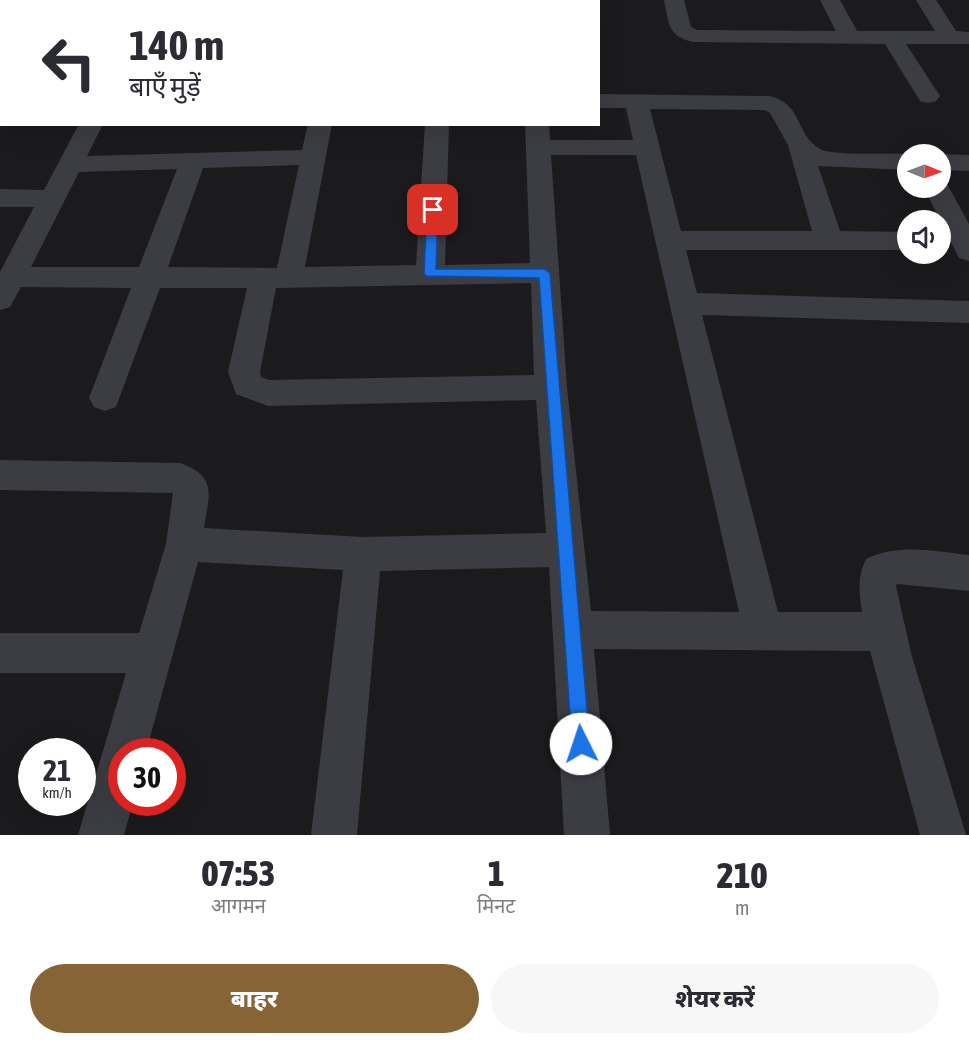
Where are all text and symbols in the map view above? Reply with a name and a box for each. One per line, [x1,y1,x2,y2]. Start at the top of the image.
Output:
text: 140 m [129,21,224,69]
icon: left [30,24,108,102]
text: बाएँ मुड़ें [129,71,201,102]
north arrow [897,144,951,198]
map controls [897,144,951,264]
pin [407,184,458,235]
icon: arrive [416,193,449,226]
button: sound [897,210,951,264]
position arrow [549,712,613,776]
speed limit sign: 30 [108,738,186,816]
text: 21 [43,753,71,787]
text: km/h [42,784,72,801]
text: 07:53 [201,852,276,894]
text: 1 [488,852,505,894]
text: 210 [717,854,768,896]
text: आगमन [211,894,266,917]
text: मिनट [477,894,515,917]
text: m [735,896,749,919]
button: बाहर [30,964,479,1033]
button: शेयर करें [491,964,939,1033]

